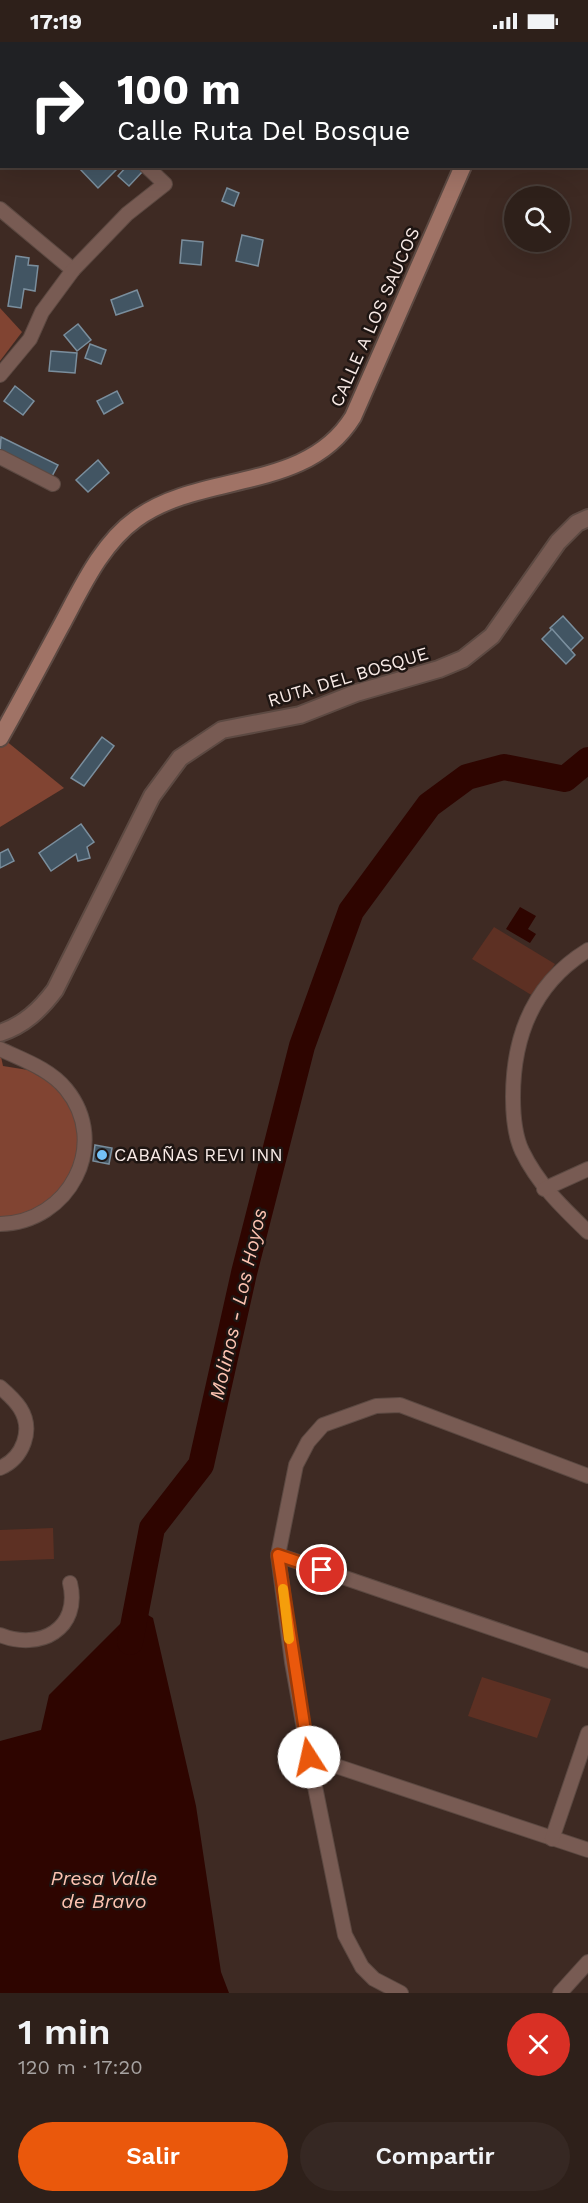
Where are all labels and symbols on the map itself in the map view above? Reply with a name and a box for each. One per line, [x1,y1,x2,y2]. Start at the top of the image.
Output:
street label: CALLE A LOS SAUCOS [325,224,424,410]
street label: RUTA DEL BOSQUE [265,642,431,711]
place label: CABAÑAS REVI INN [114,1144,283,1165]
marker: CABAÑAS REVI INN [95,1148,109,1162]
water label: Molinos - Los Hoyos [204,1206,272,1402]
pin [296,1544,347,1595]
position arrow [277,1725,341,1789]
water label: Presa Valle de Bravo [51,1866,157,1913]

